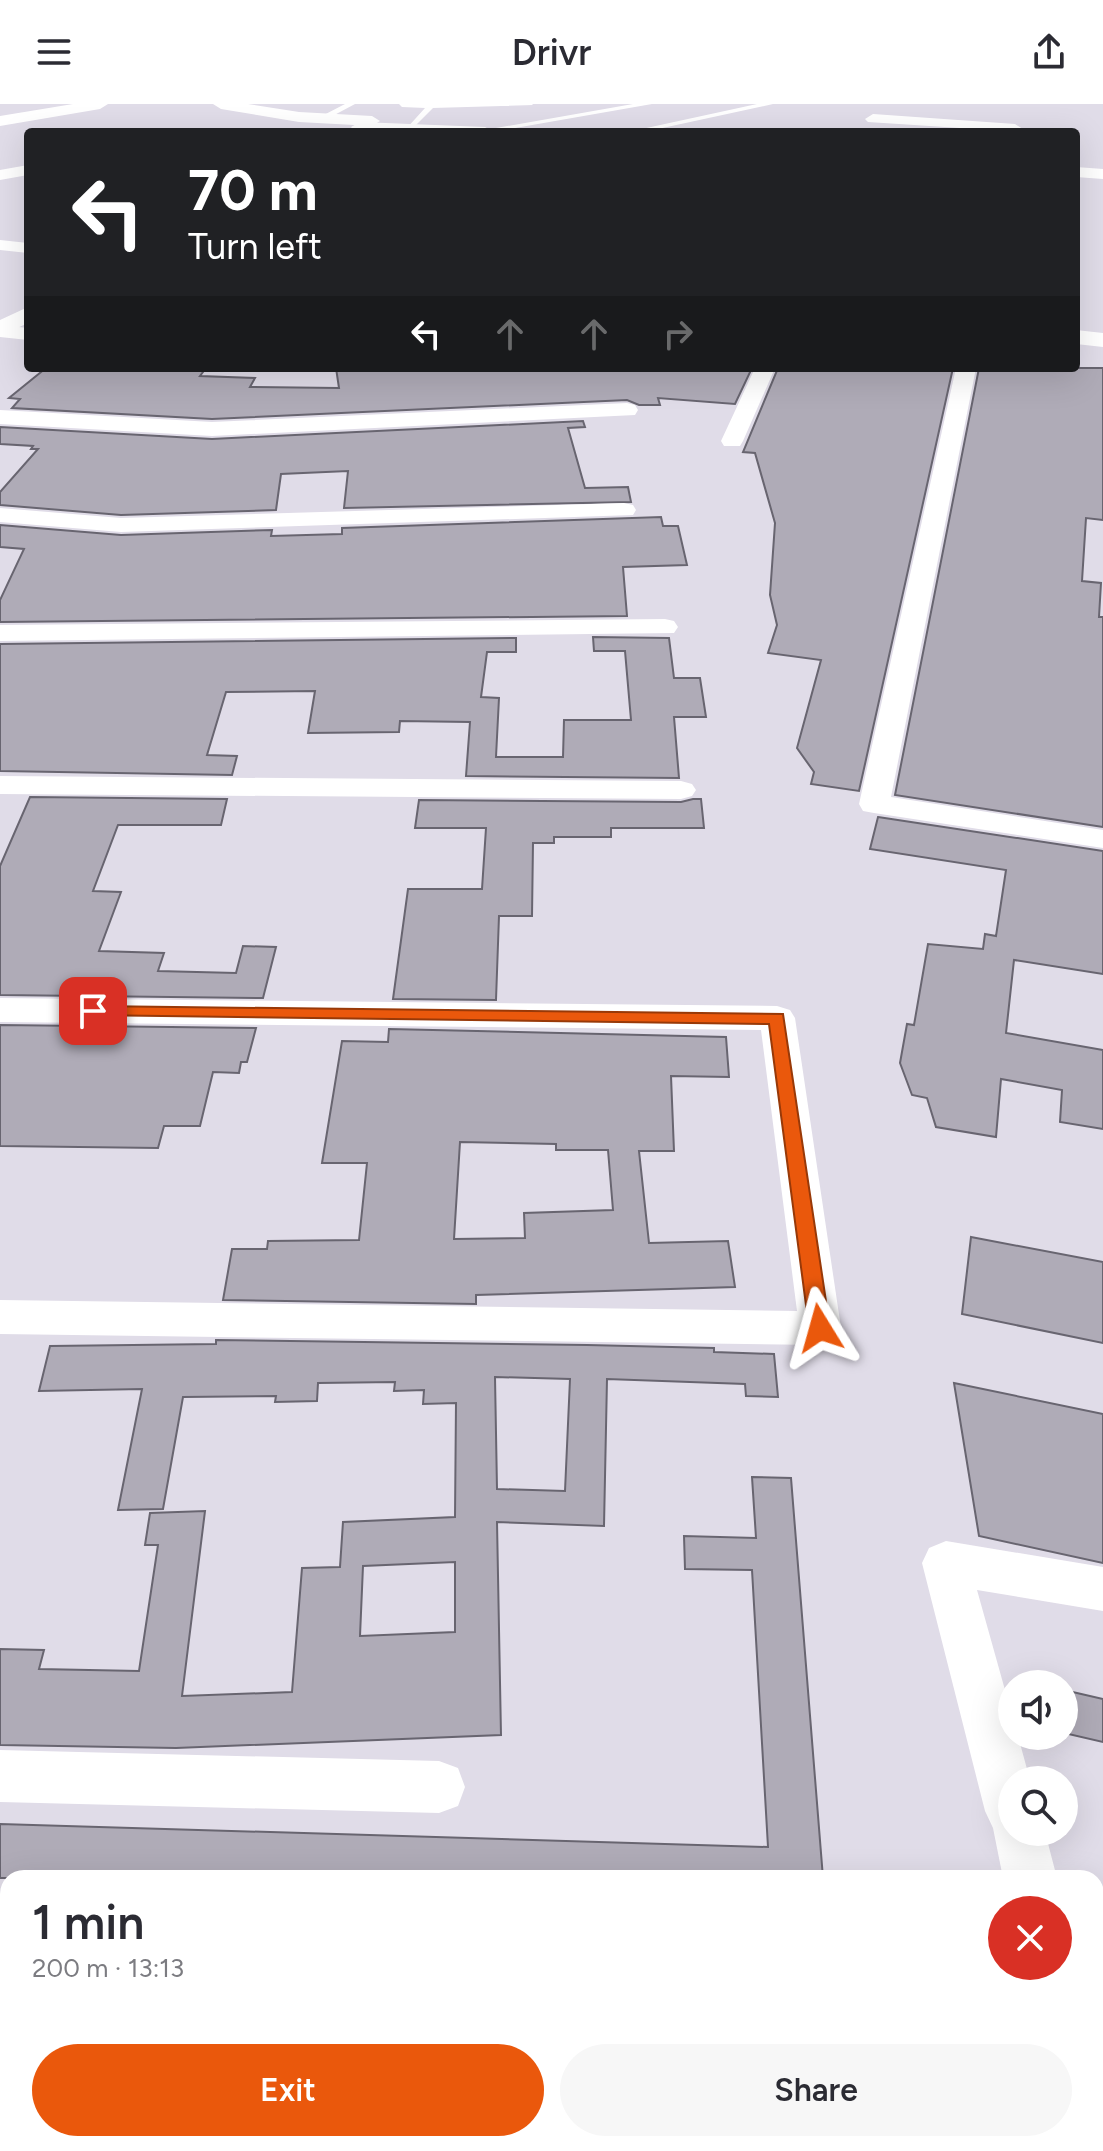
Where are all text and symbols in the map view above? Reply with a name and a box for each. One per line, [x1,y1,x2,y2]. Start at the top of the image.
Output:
icon: menu [32,30,76,74]
icon: share [1027,30,1071,74]
text: Drivr [512,31,591,74]
text: 70 m [188,157,318,224]
icon: left [56,160,160,264]
text: Turn left [188,225,322,268]
icon: left [404,312,448,356]
icon: ahead [488,312,532,356]
icon: ahead [572,312,616,356]
icon: right [656,312,700,356]
pin [59,977,127,1045]
icon: arrive [71,989,115,1033]
position arrow [778,1286,862,1370]
map controls [998,1670,1078,1846]
button: sound [998,1670,1078,1750]
button: search [998,1766,1078,1846]
text: 1 min [32,1893,144,1951]
button: close [988,1896,1072,1980]
text: 200 m · 13:13 [32,1952,184,1984]
button: Exit [32,2044,544,2136]
button: Share [560,2044,1072,2136]

